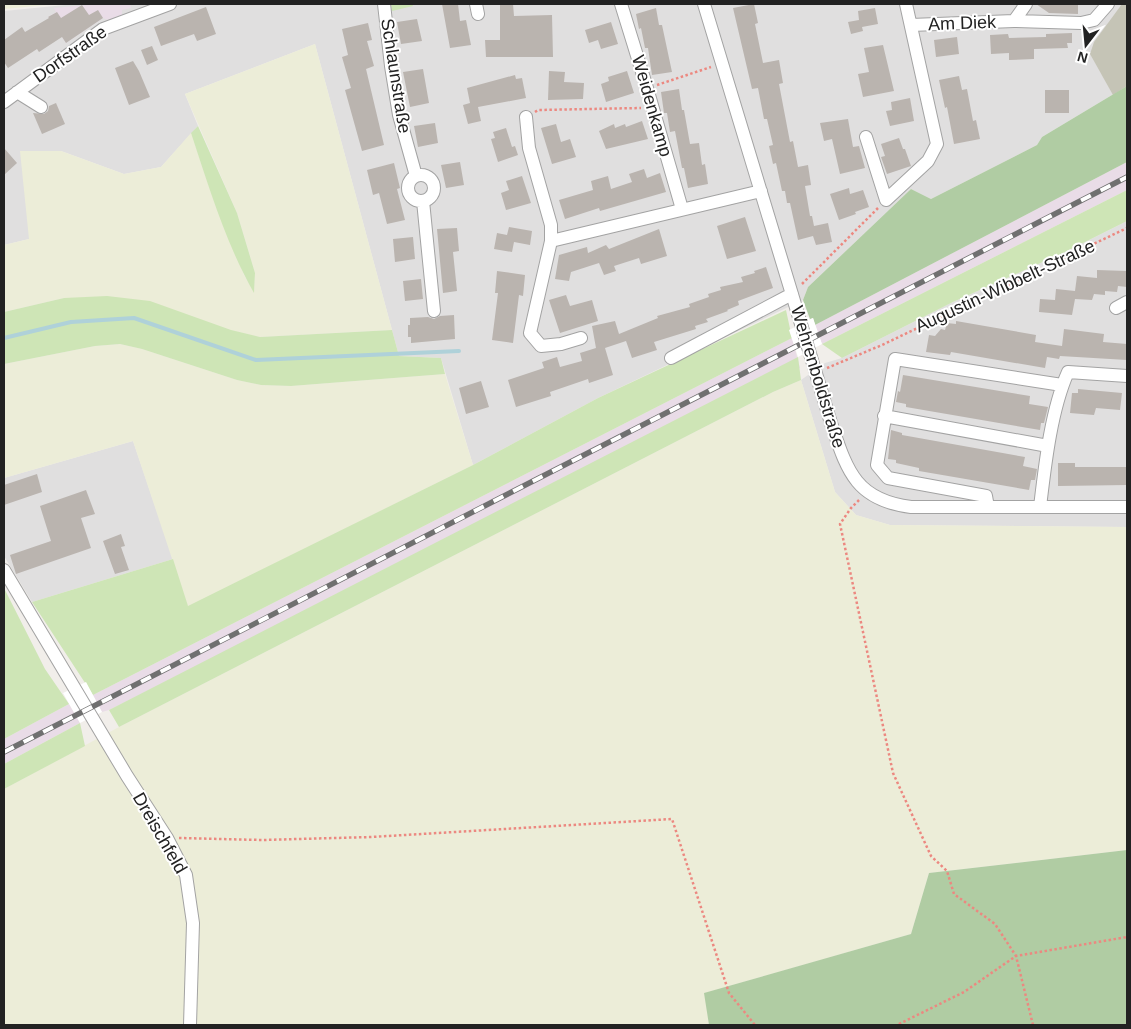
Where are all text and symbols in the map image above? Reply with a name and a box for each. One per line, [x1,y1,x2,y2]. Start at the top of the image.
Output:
street label: Am Diek [928,12,997,34]
street label: Schlaunstraße [377,17,415,135]
north arrow [1061,20,1111,70]
street label: Dorfstraße [29,21,111,87]
text: N [1075,48,1089,67]
street label: Weidenkamp [628,53,676,159]
street label: Augustin-Wibbelt-Straße [912,236,1098,336]
street label: Wehrenboldstraße [787,303,849,451]
street label: Dreischfeld [129,789,191,877]

